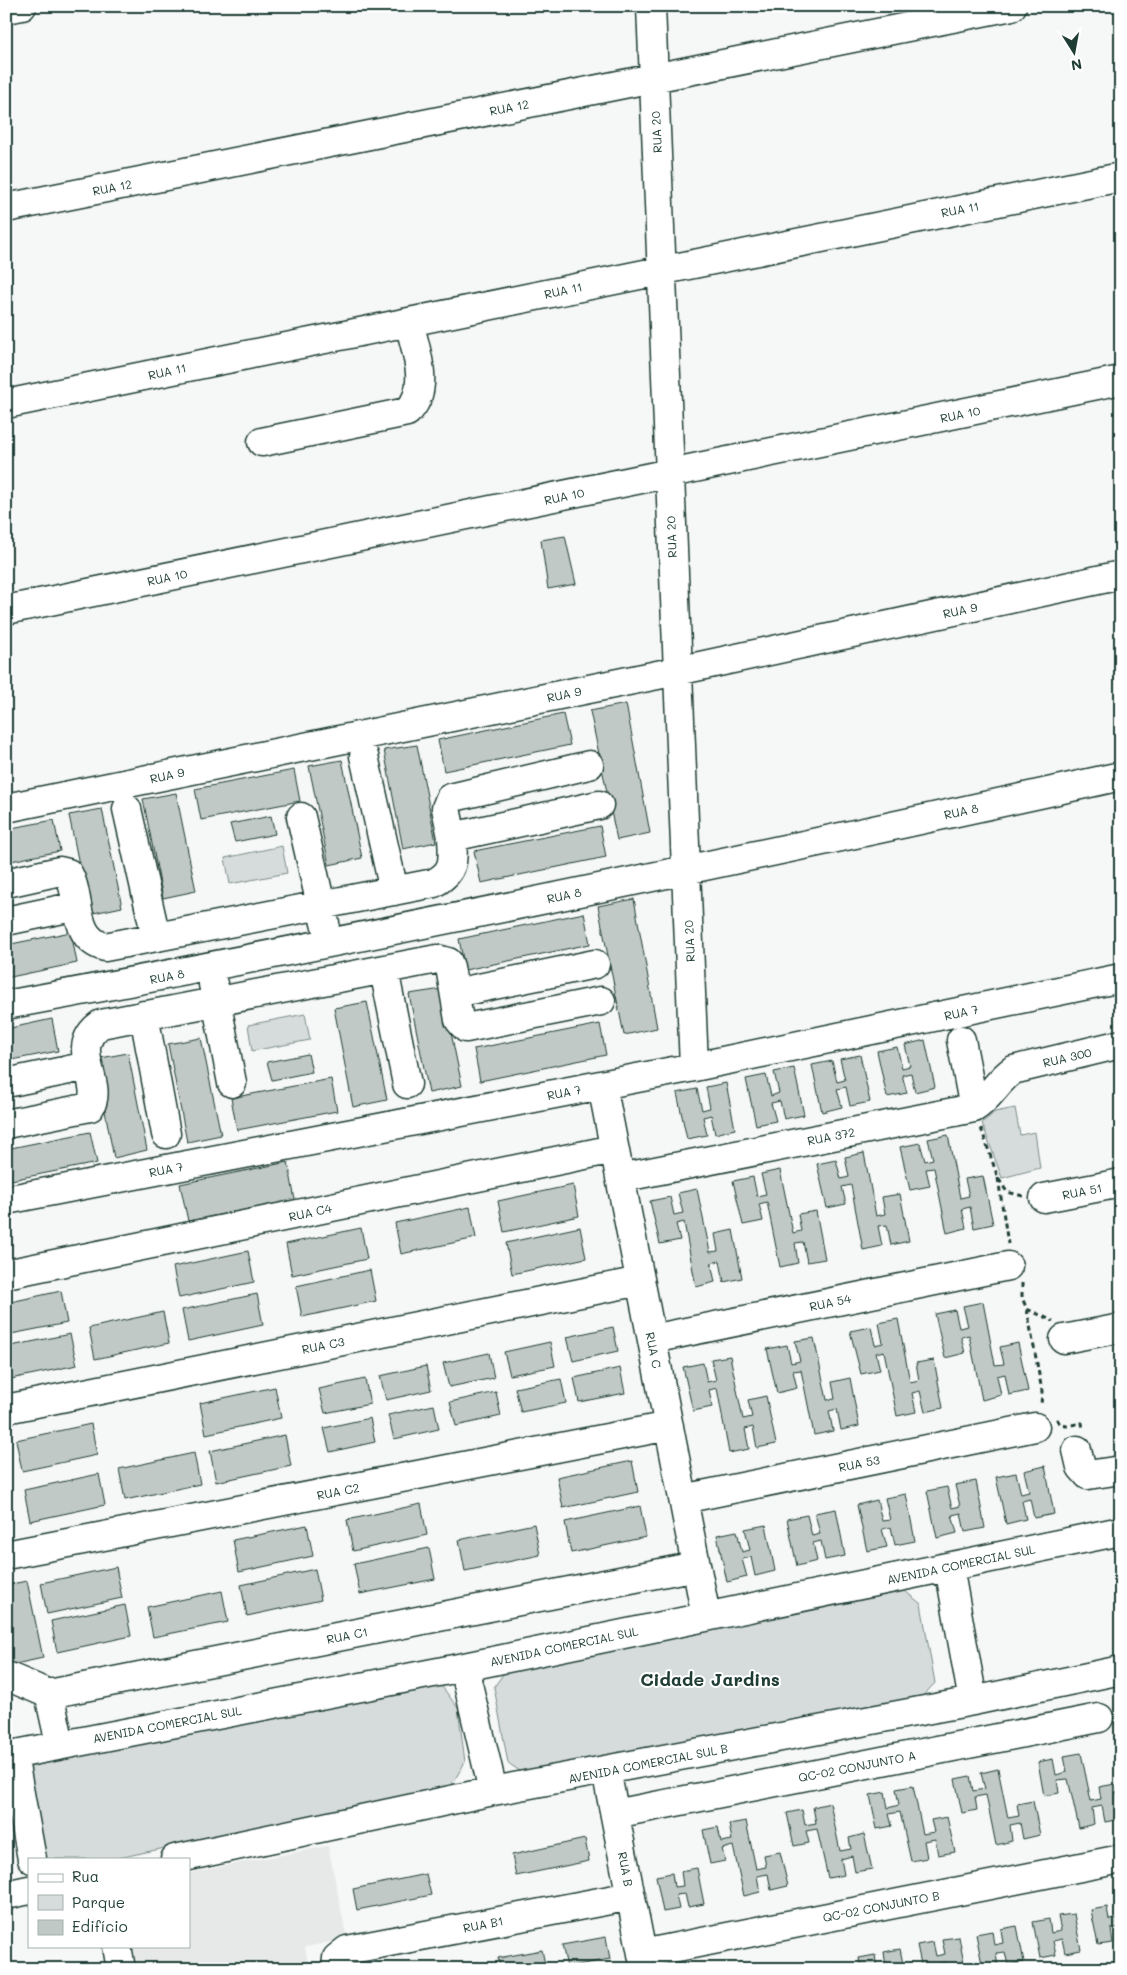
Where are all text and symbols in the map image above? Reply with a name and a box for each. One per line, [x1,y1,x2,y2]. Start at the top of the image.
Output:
north arrow [1050,28,1100,78]
text: N [1070,55,1084,76]
street label: RUA 12 [488,95,530,119]
street label: RUA 20 [647,110,665,153]
street label: RUA 12 [91,175,133,199]
street label: RUA 11 [940,197,980,221]
street label: RUA 11 [542,278,584,302]
street label: RUA 11 [146,359,188,383]
street label: RUA 10 [938,402,982,426]
street label: RUA 10 [542,484,586,508]
street label: RUA 20 [662,515,680,558]
street label: RUA 10 [145,565,189,589]
street label: RUA 9 [941,599,979,621]
street label: RUA 9 [545,683,583,705]
street label: RUA 9 [148,764,186,786]
street label: RUA 8 [942,800,980,822]
street label: RUA 8 [545,884,583,906]
street label: RUA 20 [680,919,698,962]
street label: RUA 8 [148,965,186,987]
street label: RUA 7 [942,1001,980,1023]
street label: RUA 300 [1041,1043,1094,1070]
street label: RUA 7 [546,1081,583,1103]
street label: RUA 372 [806,1124,856,1148]
street label: RUA 7 [148,1158,185,1180]
street label: RUA 51 [1061,1179,1103,1203]
street label: RUA C4 [287,1200,333,1224]
street label: RUA 54 [808,1290,852,1314]
street label: RUA C [643,1331,665,1370]
street label: RUA C3 [300,1333,346,1357]
street label: RUA 53 [837,1451,881,1475]
street label: RUA C2 [315,1479,361,1503]
street label: AVENIDA COMERCIAL SUL [885,1540,1037,1588]
street label: AVENIDA COMERCIAL SUL [488,1622,640,1670]
street label: RUA C1 [325,1623,369,1647]
district label: Cidade Jardins [640,1667,780,1691]
street label: AVENIDA COMERCIAL SUL [91,1702,243,1746]
street label: AVENIDA COMERCIAL SUL B [567,1740,729,1786]
street label: QC-02 CONJUNTO A [797,1747,917,1785]
street label: RUA B [615,1850,637,1888]
legend [28,1858,190,1948]
text: Rua [72,1866,99,1886]
street label: QC-02 CONJUNTO B [821,1887,941,1925]
text: Parque [72,1892,125,1912]
street label: RUA B1 [462,1912,504,1936]
text: Edifício [72,1916,128,1936]

